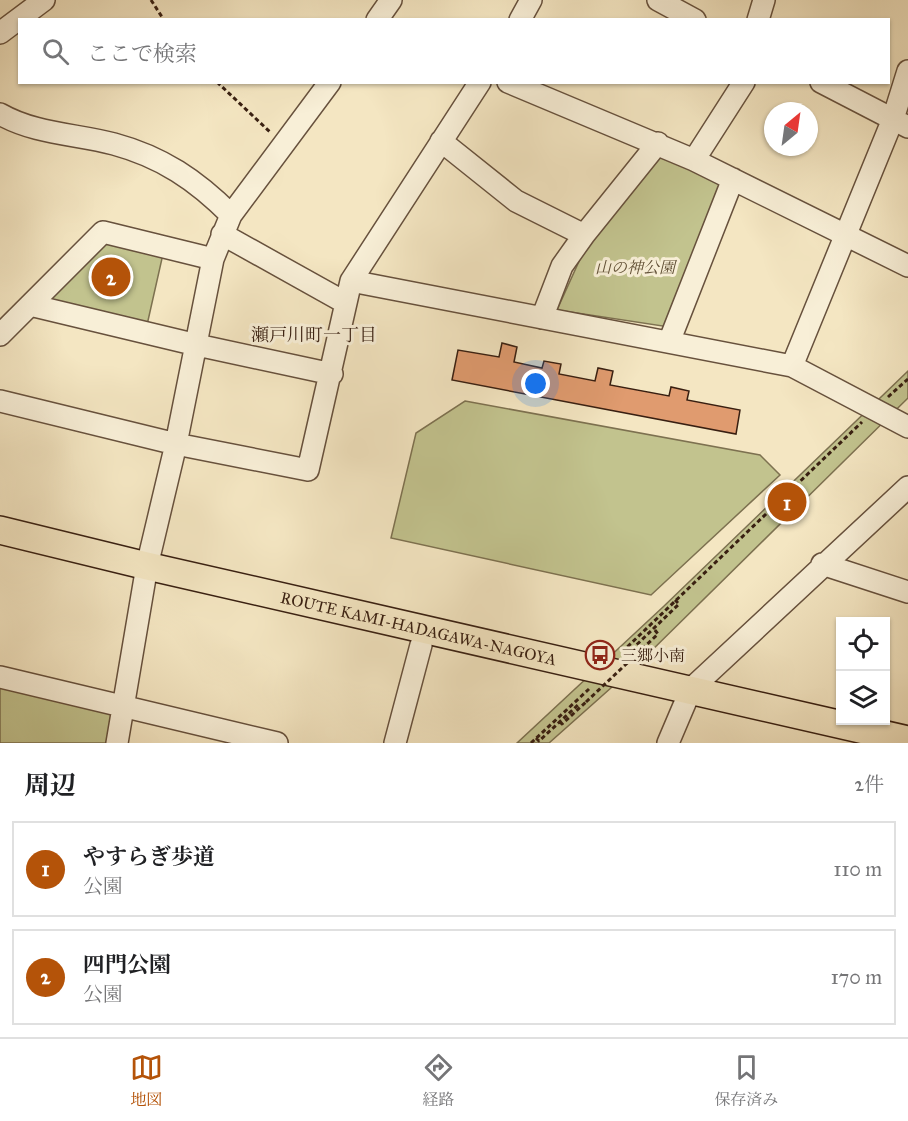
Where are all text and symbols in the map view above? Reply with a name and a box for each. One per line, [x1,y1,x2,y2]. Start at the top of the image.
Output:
search box [18,18,890,84]
icon: search [39,35,72,68]
text: ここで検索 [87,40,197,67]
north arrow [764,102,818,156]
pin: 2 [92,254,130,300]
park label: 山の神公園 [595,258,678,277]
district label: 瀬戸川町一丁目 [251,324,377,346]
your location [521,369,550,398]
pin: 1 [768,480,806,524]
street label: ROUTE KAMI-HADAGAWA-NAGOYA [279,587,559,669]
map controls [836,617,890,725]
button: locate [836,617,890,671]
bus stop icon: 三郷小南 [584,639,616,671]
place label: 三郷小南 [621,646,685,665]
button: layers [836,671,890,725]
text: 周辺 [24,769,76,801]
text: 2件 [854,772,884,796]
text: やすらぎ歩道 [83,843,215,870]
text: 1 [42,857,49,881]
text: 110 m [834,857,882,881]
text: 公園 [83,874,123,898]
text: 四門公園 [83,951,171,978]
text: 2 [41,965,50,989]
text: 170 m [831,965,882,989]
text: 公園 [83,982,123,1006]
tab: 地図 [130,1051,163,1110]
tab: 経路 [422,1051,455,1110]
tab: 保存済み [714,1051,778,1110]

